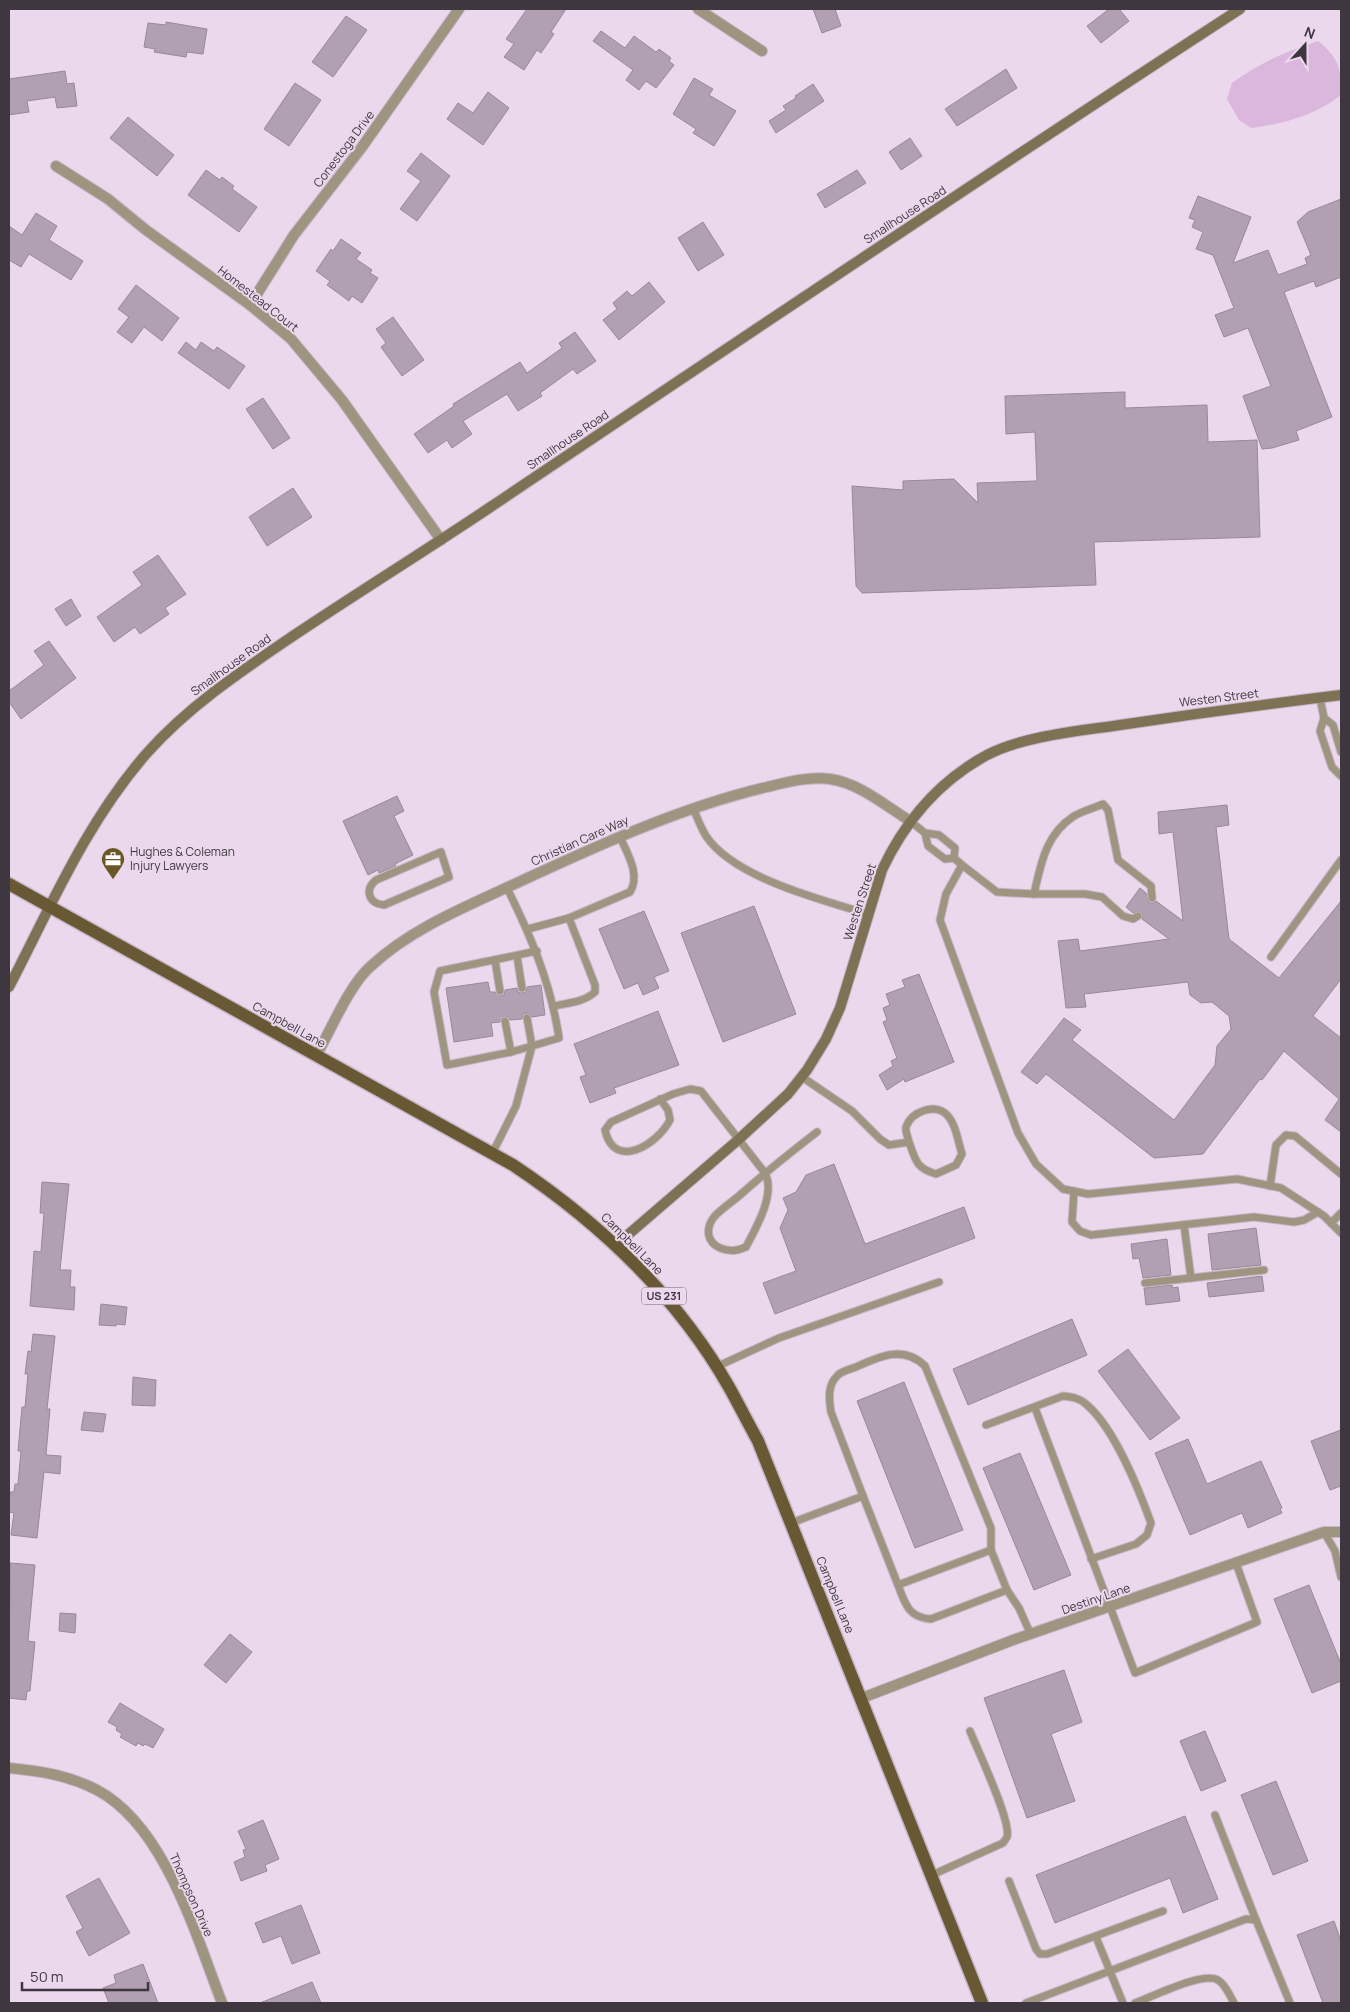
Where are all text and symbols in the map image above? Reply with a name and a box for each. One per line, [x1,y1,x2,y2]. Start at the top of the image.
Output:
north arrow [1280,20,1330,70]
text: N [1302,22,1318,43]
street label: Conestoga Drive [309,107,378,191]
street label: Smallhouse Road [860,181,949,248]
street label: Homestead Court [214,262,302,336]
street label: Smallhouse Road [523,406,612,473]
street label: Smallhouse Road [187,630,274,699]
street label: Westen Street [1178,684,1260,711]
street label: Christian Care Way [528,811,632,870]
place label: Hughes & Coleman Injury Lawyers [130,843,235,874]
office icon: Hughes & Coleman Injury Lawyers [100,846,126,880]
street label: Westen Street [839,861,880,943]
street label: Campbell Lane [249,997,329,1052]
street label: Campbell Lane [598,1209,667,1278]
road number: US 231 [642,1288,686,1304]
street label: Campbell Lane [812,1554,859,1636]
street label: Destiny Lane [1059,1579,1132,1618]
street label: Thompson Drive [165,1850,217,1939]
scale bar [22,1960,149,1992]
text: 50 m [30,1966,64,1987]

